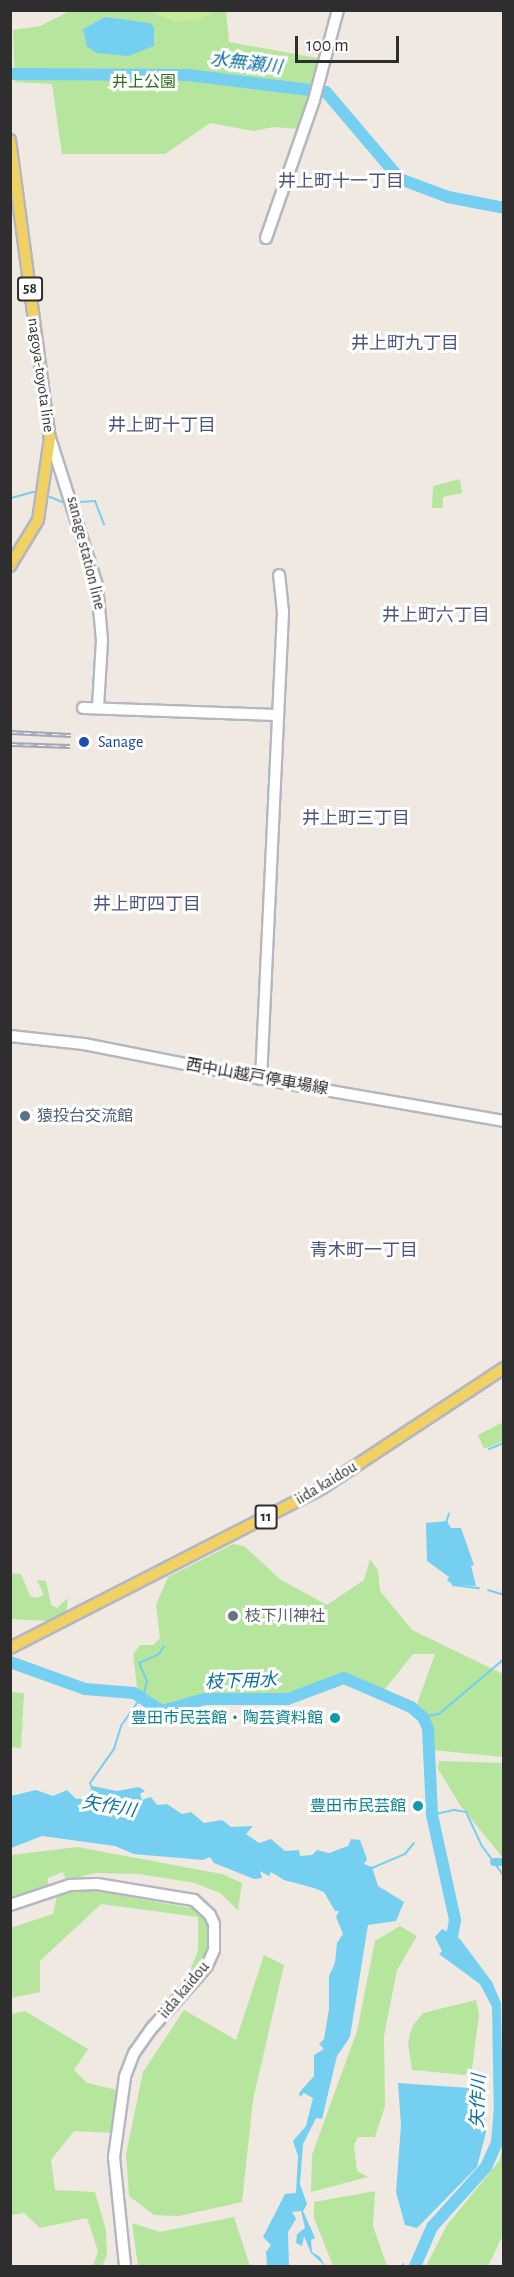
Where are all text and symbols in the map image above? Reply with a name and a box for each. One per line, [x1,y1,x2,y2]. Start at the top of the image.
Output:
scale bar [298,24,402,62]
text: 100 m [306,37,349,55]
water label: 水無瀬川 [209,49,283,79]
park label: 井上公園 [112,72,176,92]
district label: 井上町十一丁目 [278,171,404,193]
road number: 58 [16,277,44,301]
street label: nagoya-toyota line [23,316,59,434]
district label: 井上町九丁目 [351,333,459,355]
district label: 井上町十丁目 [108,415,216,437]
street label: sanage station line [63,494,109,612]
district label: 井上町六丁目 [382,605,490,627]
place label: Sanage [98,732,143,752]
marker: Sanage [75,733,93,751]
district label: 井上町三丁目 [302,808,410,830]
district label: 井上町四丁目 [93,894,201,916]
street label: 西中山越戸停車場線 [184,1055,330,1099]
place label: 猿投台交流館 [37,1106,133,1126]
marker: 猿投台交流館 [18,1109,32,1123]
district label: 青木町一丁目 [310,1240,418,1262]
street label: iida kaidou [292,1457,360,1509]
road number: 11 [254,1505,278,1529]
place label: 枝下川神社 [245,1606,325,1626]
marker: 枝下川神社 [226,1609,240,1623]
water label: 枝下用水 [205,1670,277,1694]
place label: 豊田市民芸館・陶芸資料館 [131,1708,323,1728]
marker: 豊田市民芸館・陶芸資料館 [328,1711,342,1725]
water label: 矢作川 [81,1792,137,1822]
place label: 豊田市民芸館 [310,1796,406,1816]
marker: 豊田市民芸館 [411,1799,425,1813]
street label: iida kaidou [155,1958,213,2022]
water label: 矢作川 [467,2074,491,2128]

